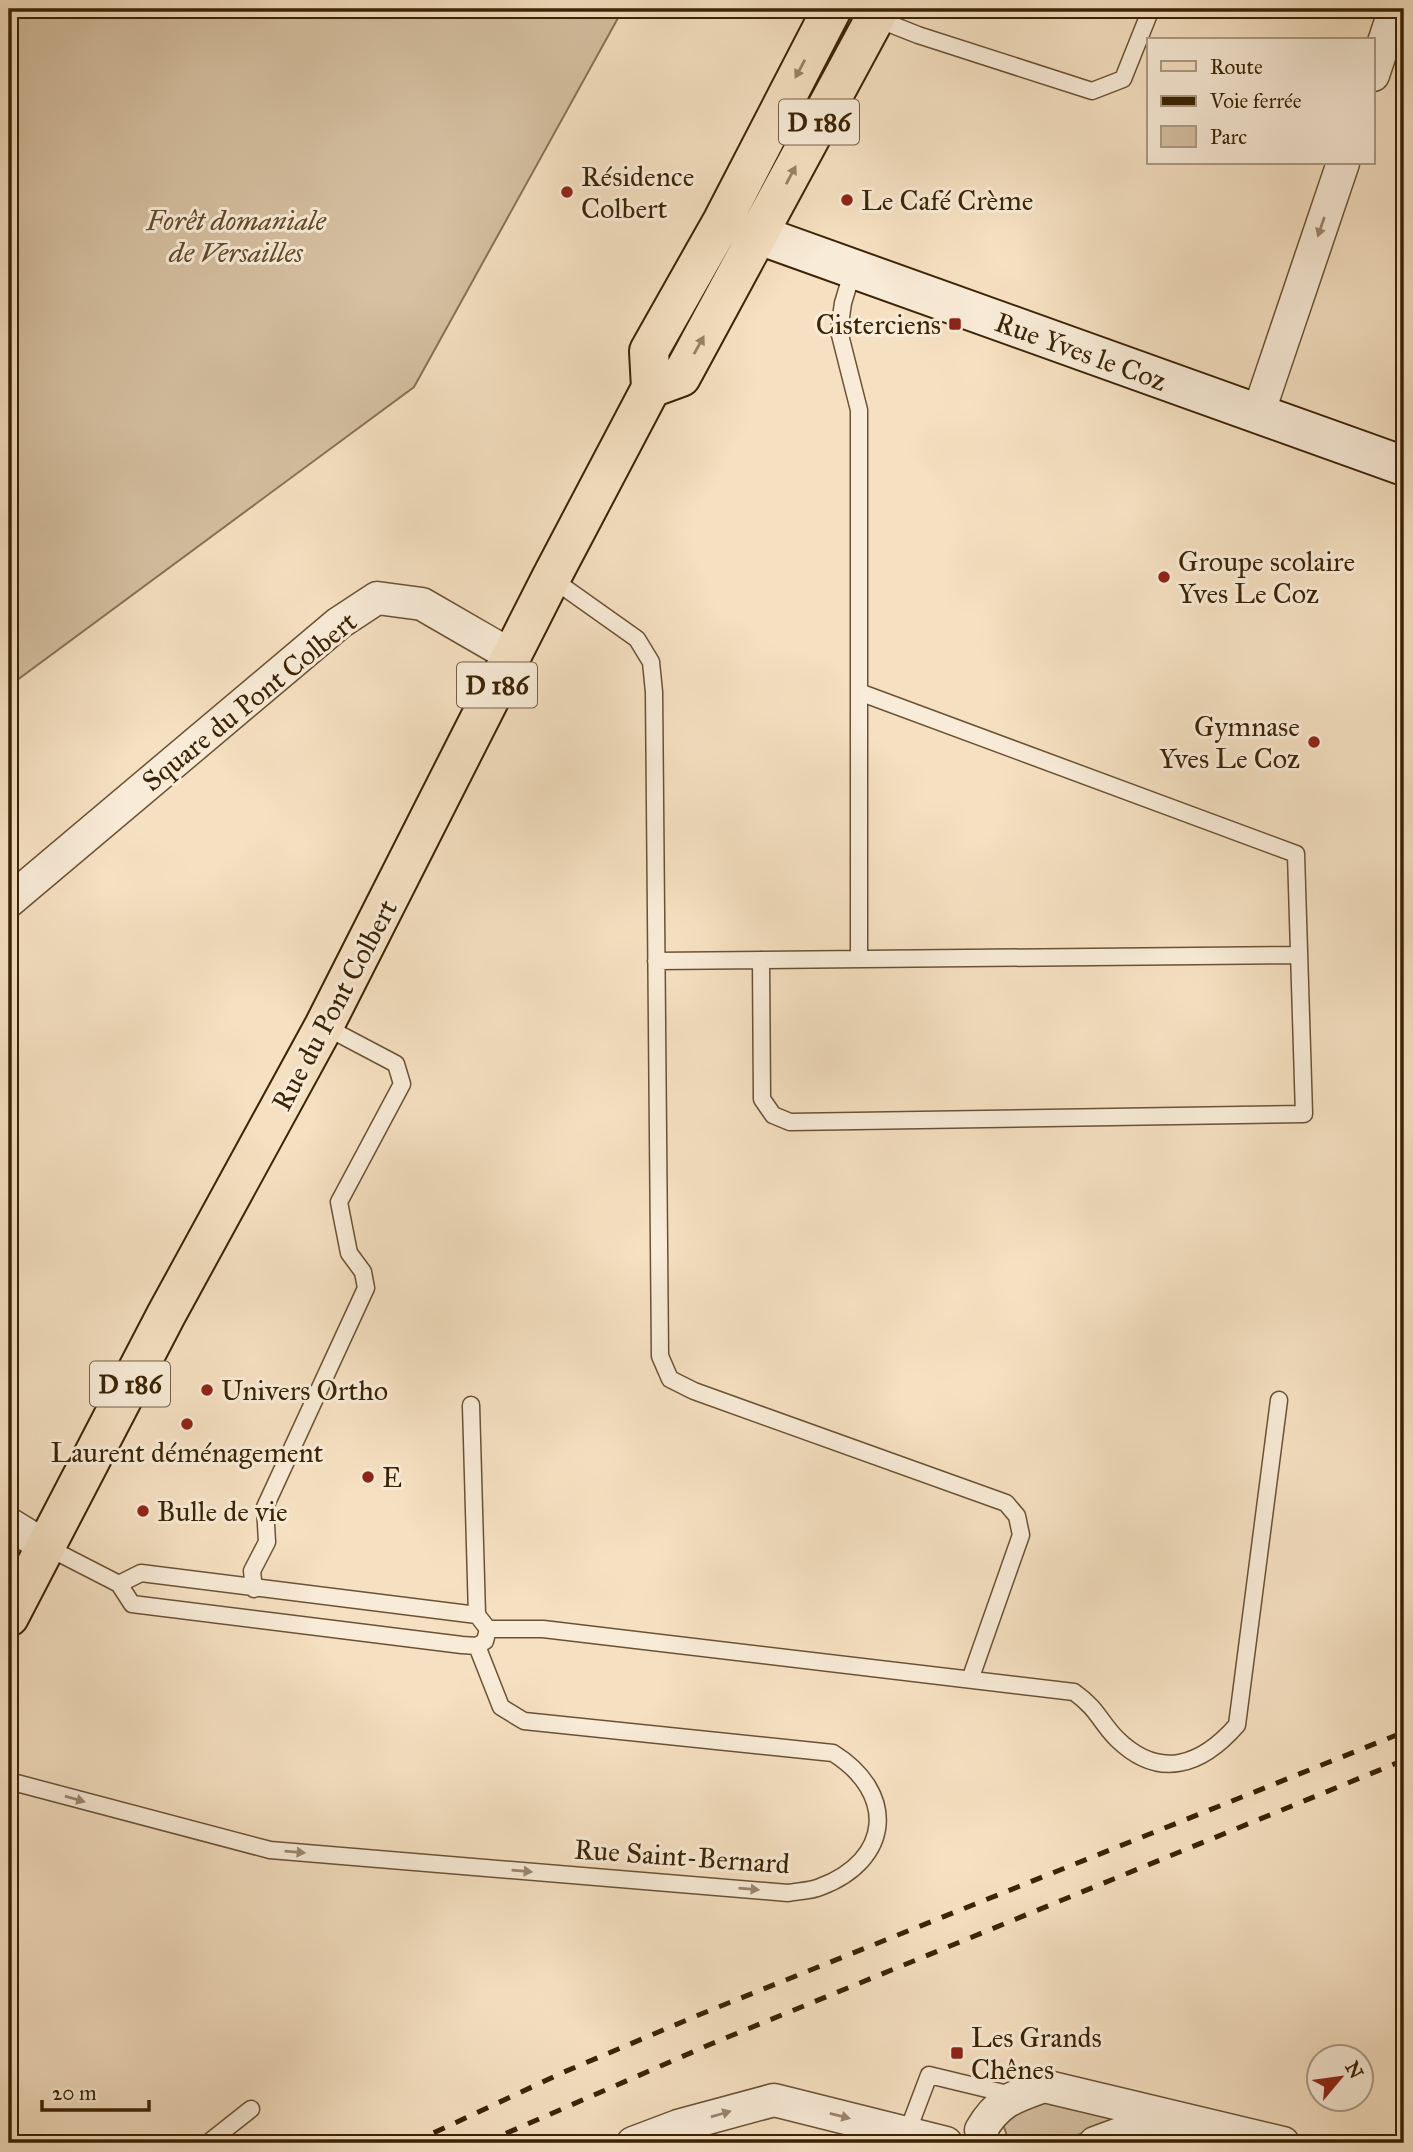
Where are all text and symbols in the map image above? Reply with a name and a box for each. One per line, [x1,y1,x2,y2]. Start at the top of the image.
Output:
legend [1147,38,1374,164]
text: Route [1210,54,1263,80]
one-way arrow [794,59,806,79]
text: Voie ferrée [1209,88,1302,114]
road number: D 186 [779,99,859,144]
text: Parc [1210,124,1247,150]
place label: Résidence Colbert [581,159,694,226]
one-way arrow [785,165,797,185]
place label: Le Café Crème [861,183,1033,218]
marker: Résidence Colbert [559,184,575,200]
marker: Le Café Crème [839,192,855,208]
park label: Forêt domaniale de Versailles [145,203,326,270]
one-way arrow [1315,217,1326,238]
street label: Rue Yves le Coz [990,304,1171,399]
place label: Cisterciens [816,307,941,342]
marker: Cisterciens [947,316,963,332]
one-way arrow [693,335,705,354]
place label: Groupe scolaire Yves Le Coz [1178,544,1355,611]
marker: Groupe scolaire Yves Le Coz [1156,569,1172,585]
street label: Square du Pont Colbert [135,604,364,799]
road number: D 186 [457,663,537,708]
place label: Gymnase Yves Le Coz [1159,709,1300,776]
marker: Gymnase Yves Le Coz [1306,734,1322,750]
street label: Rue du Pont Colbert [264,894,405,1117]
road number: D 186 [90,1362,170,1406]
place label: Univers Ortho [221,1373,388,1408]
marker: Univers Ortho [199,1382,215,1398]
marker: Laurent déménagement [179,1416,195,1432]
place label: Laurent déménagement [51,1435,324,1470]
place label: E [382,1460,402,1495]
marker: E [360,1469,376,1485]
place label: Bulle de vie [157,1494,288,1529]
marker: Bulle de vie [135,1503,151,1519]
one-way arrow [64,1794,86,1805]
street label: Rue Saint-Bernard [573,1832,791,1881]
one-way arrow [285,1847,307,1858]
one-way arrow [511,1866,533,1877]
one-way arrow [738,1884,760,1895]
place label: Les Grands Chênes [971,2020,1102,2087]
north arrow [1304,2044,1374,2114]
marker: Les Grands Chênes [949,2045,965,2061]
text: N [1340,2057,1368,2083]
scale bar [42,2068,149,2112]
text: 20 m [52,2080,97,2106]
one-way arrow [711,2109,732,2119]
one-way arrow [829,2111,851,2122]

